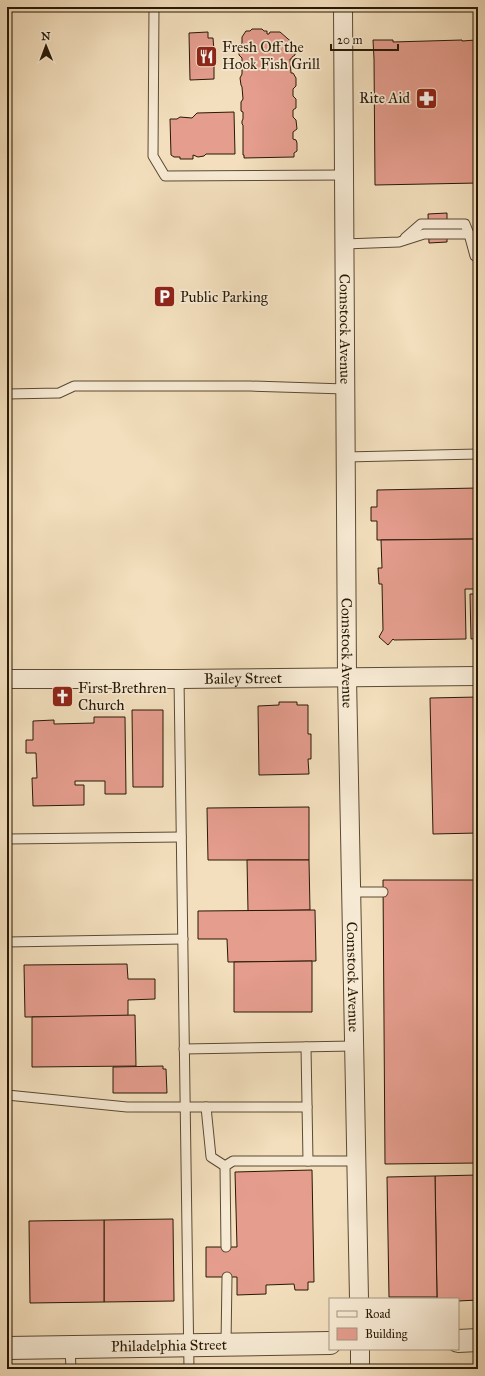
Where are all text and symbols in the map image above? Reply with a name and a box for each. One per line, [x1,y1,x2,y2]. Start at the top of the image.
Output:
north arrow [26,26,66,66]
scale bar [331,26,398,52]
text: N [41,30,51,43]
text: 20 m [337,33,363,47]
place label: Fresh Off the Hook Fish Grill [222,38,321,73]
restaurant icon: Fresh Off the Hook Fish Grill [194,43,220,69]
pharmacy icon: Rite Aid [413,85,439,111]
place label: Rite Aid [359,89,410,107]
street label: Comstock Avenue [336,274,354,384]
parking icon: Public Parking [152,284,178,310]
place label: Public Parking [180,288,269,306]
street label: Comstock Avenue [338,598,357,708]
street label: Bailey Street [204,669,283,688]
place label: First Brethren Church [78,679,167,714]
church icon: First Brethren Church [50,684,76,710]
street label: Comstock Avenue [343,921,363,1032]
legend [329,1298,459,1350]
text: Road [365,1307,391,1321]
text: Building [365,1327,408,1342]
street label: Philadelphia Street [111,1336,228,1355]

